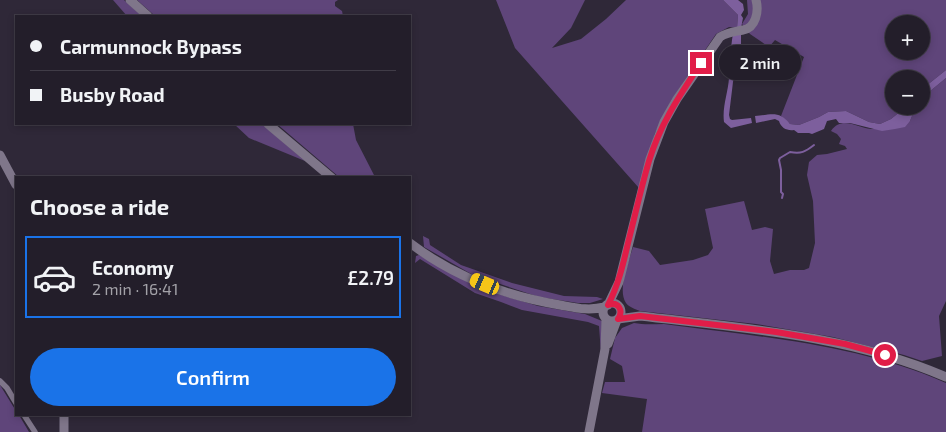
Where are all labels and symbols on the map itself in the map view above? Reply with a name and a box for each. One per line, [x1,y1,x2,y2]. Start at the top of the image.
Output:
callout: 2 min [718,46,801,80]
route end [690,52,712,74]
car [468,271,501,297]
route start [874,344,896,366]

